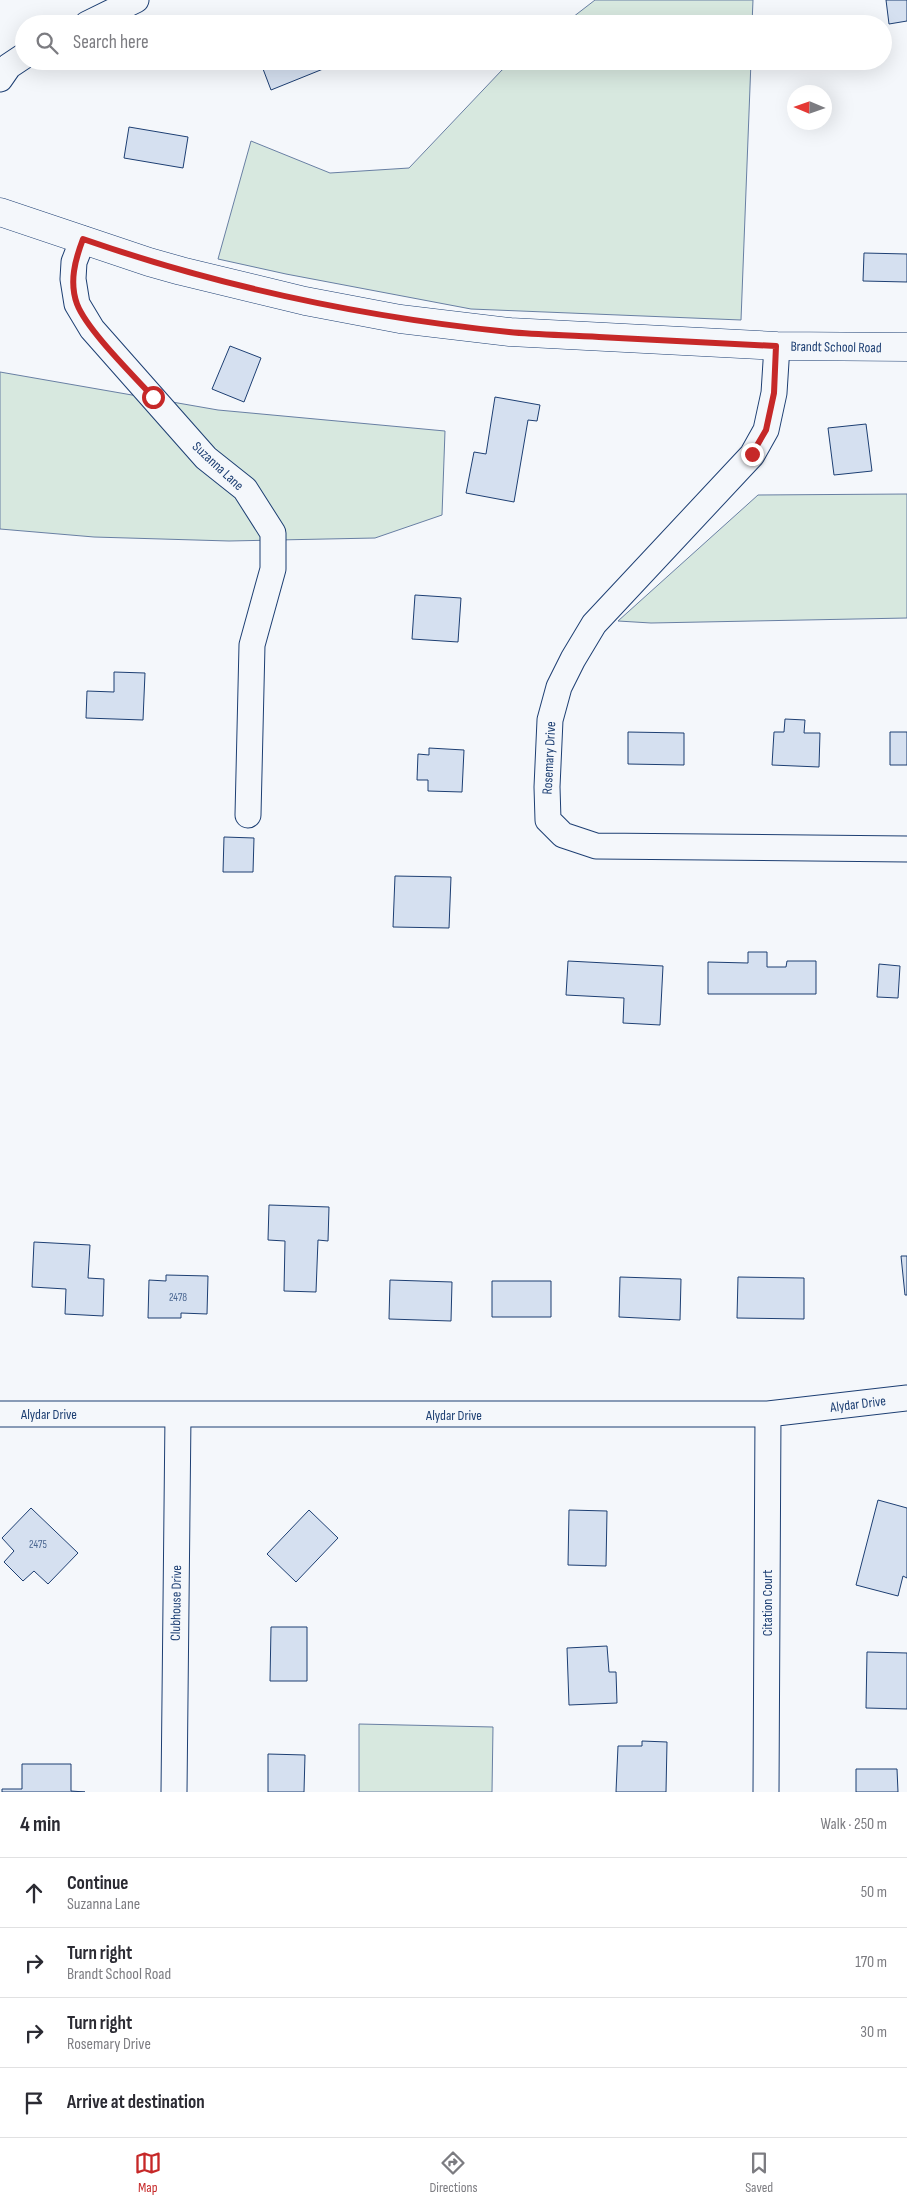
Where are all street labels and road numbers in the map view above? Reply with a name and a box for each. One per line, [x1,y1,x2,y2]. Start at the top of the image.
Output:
street label: Brandt School Road [790,338,882,356]
street label: Suzanna Lane [189,438,247,494]
street label: Rosemary Drive [539,721,559,795]
street label: Alydar Drive [828,1392,887,1416]
street label: Alydar Drive [20,1406,77,1423]
street label: Alydar Drive [425,1407,482,1424]
street label: Clubhouse Drive [167,1565,185,1641]
street label: Citation Court [759,1570,776,1636]

